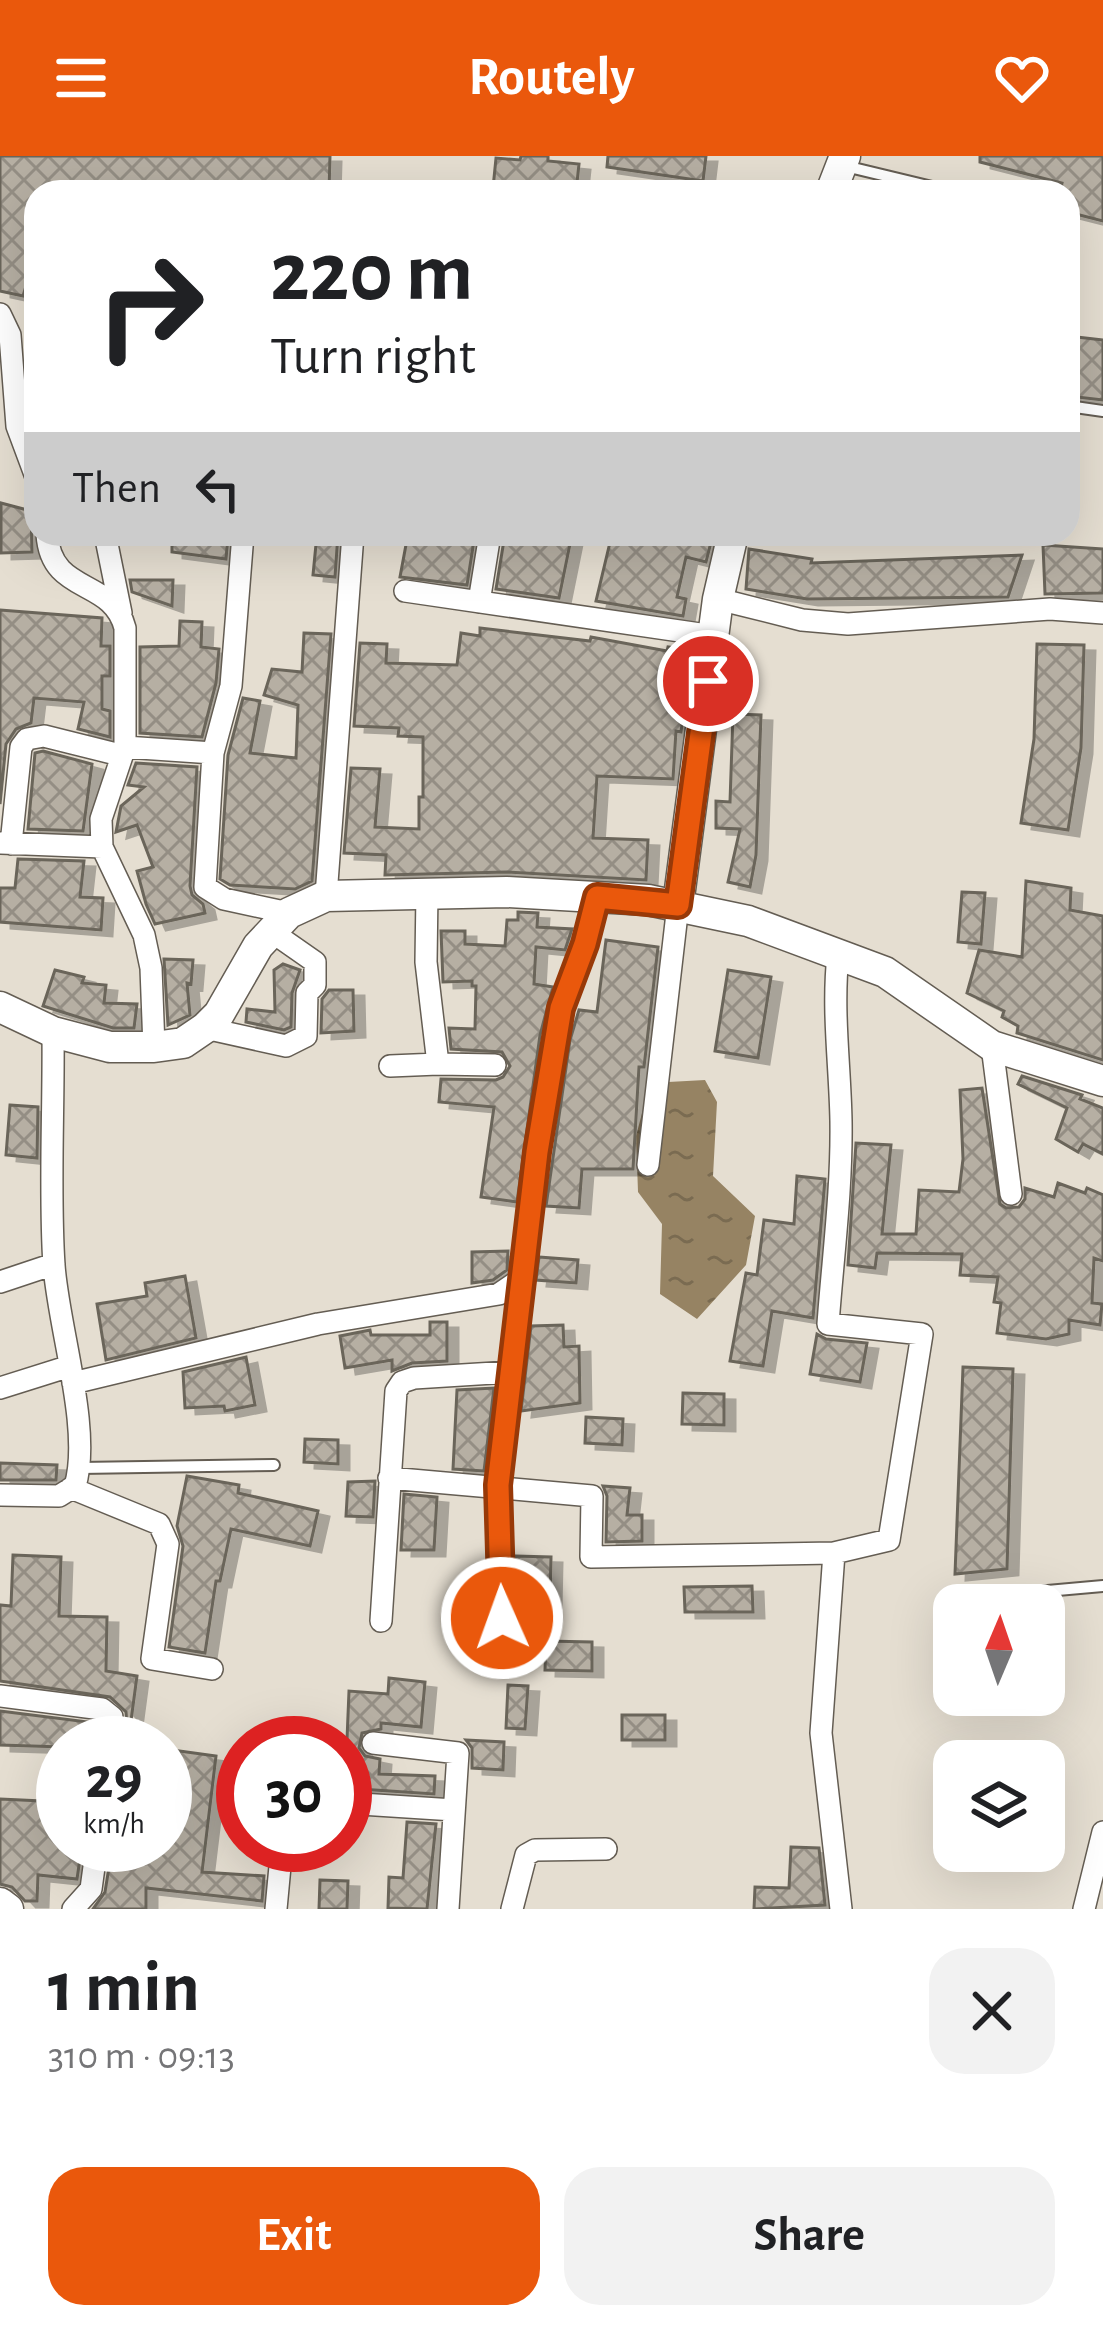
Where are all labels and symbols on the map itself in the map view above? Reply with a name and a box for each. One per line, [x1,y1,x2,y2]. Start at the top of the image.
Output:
pin [657,630,759,732]
position arrow [439,1555,565,1681]
north arrow [933,1584,1065,1716]
speed limit sign: 30 [216,1716,372,1872]

